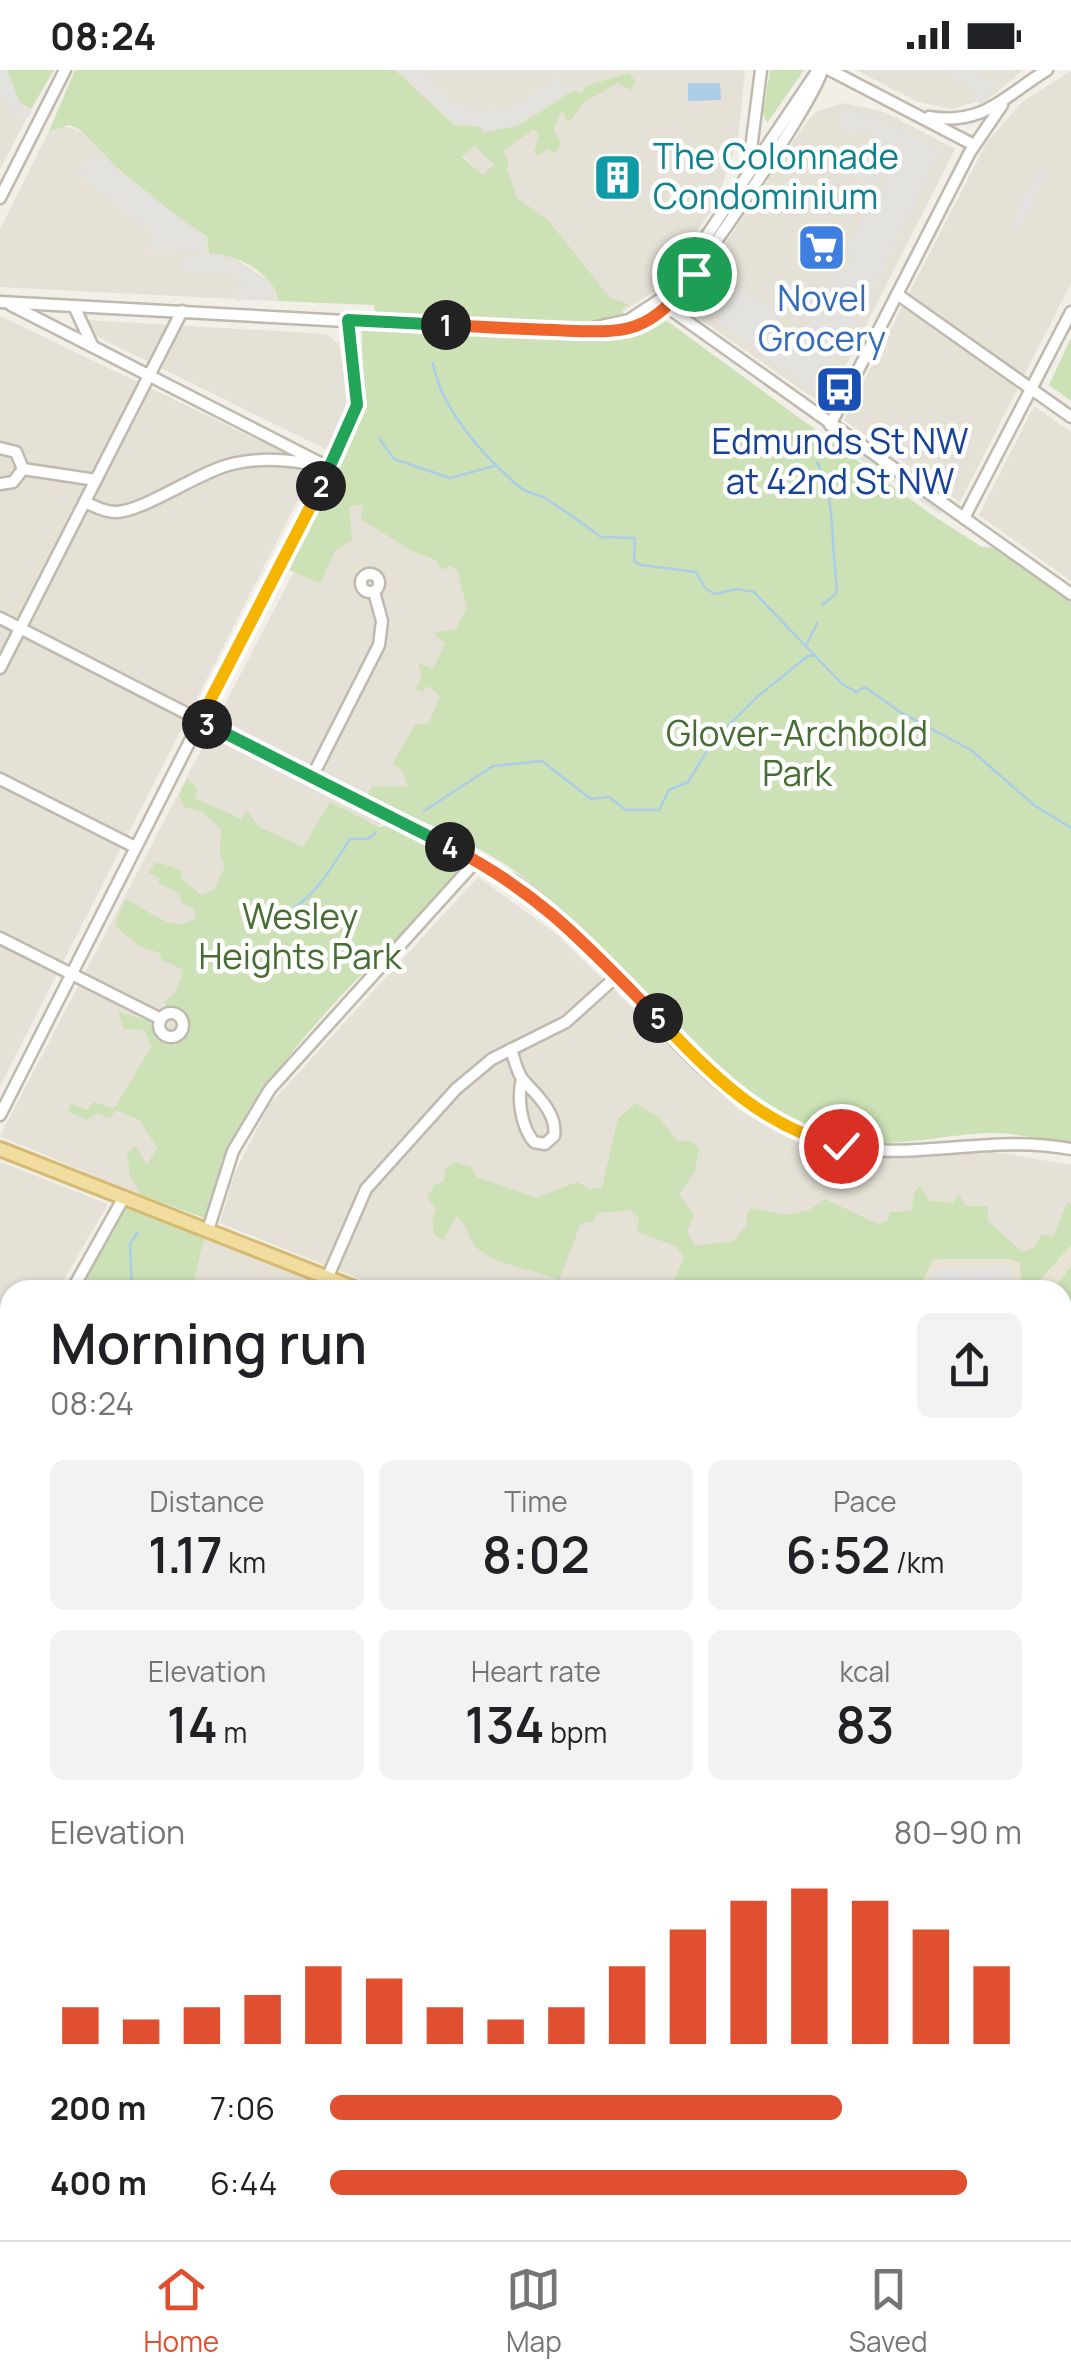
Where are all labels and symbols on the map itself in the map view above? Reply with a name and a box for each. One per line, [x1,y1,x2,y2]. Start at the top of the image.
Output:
place label: The Colonnade Condominium [653,132,899,220]
building icon: The Colonnade Condominium [592,151,644,203]
supermarket icon: Novel Grocery [796,221,848,273]
pin [652,232,737,317]
place label: Novel Grocery [758,274,886,362]
pin: 1 [421,300,471,350]
bus stop icon: Edmunds St NW at 42nd St NW [814,364,866,416]
place label: Edmunds St NW at 42nd St NW [711,417,969,505]
pin: 2 [296,461,346,511]
pin: 3 [182,699,232,749]
park label: Glover-Archbold Park [666,709,928,797]
pin: 4 [425,822,475,872]
park label: Wesley Heights Park [198,892,403,980]
pin: 5 [633,993,683,1043]
pin [799,1104,884,1189]

